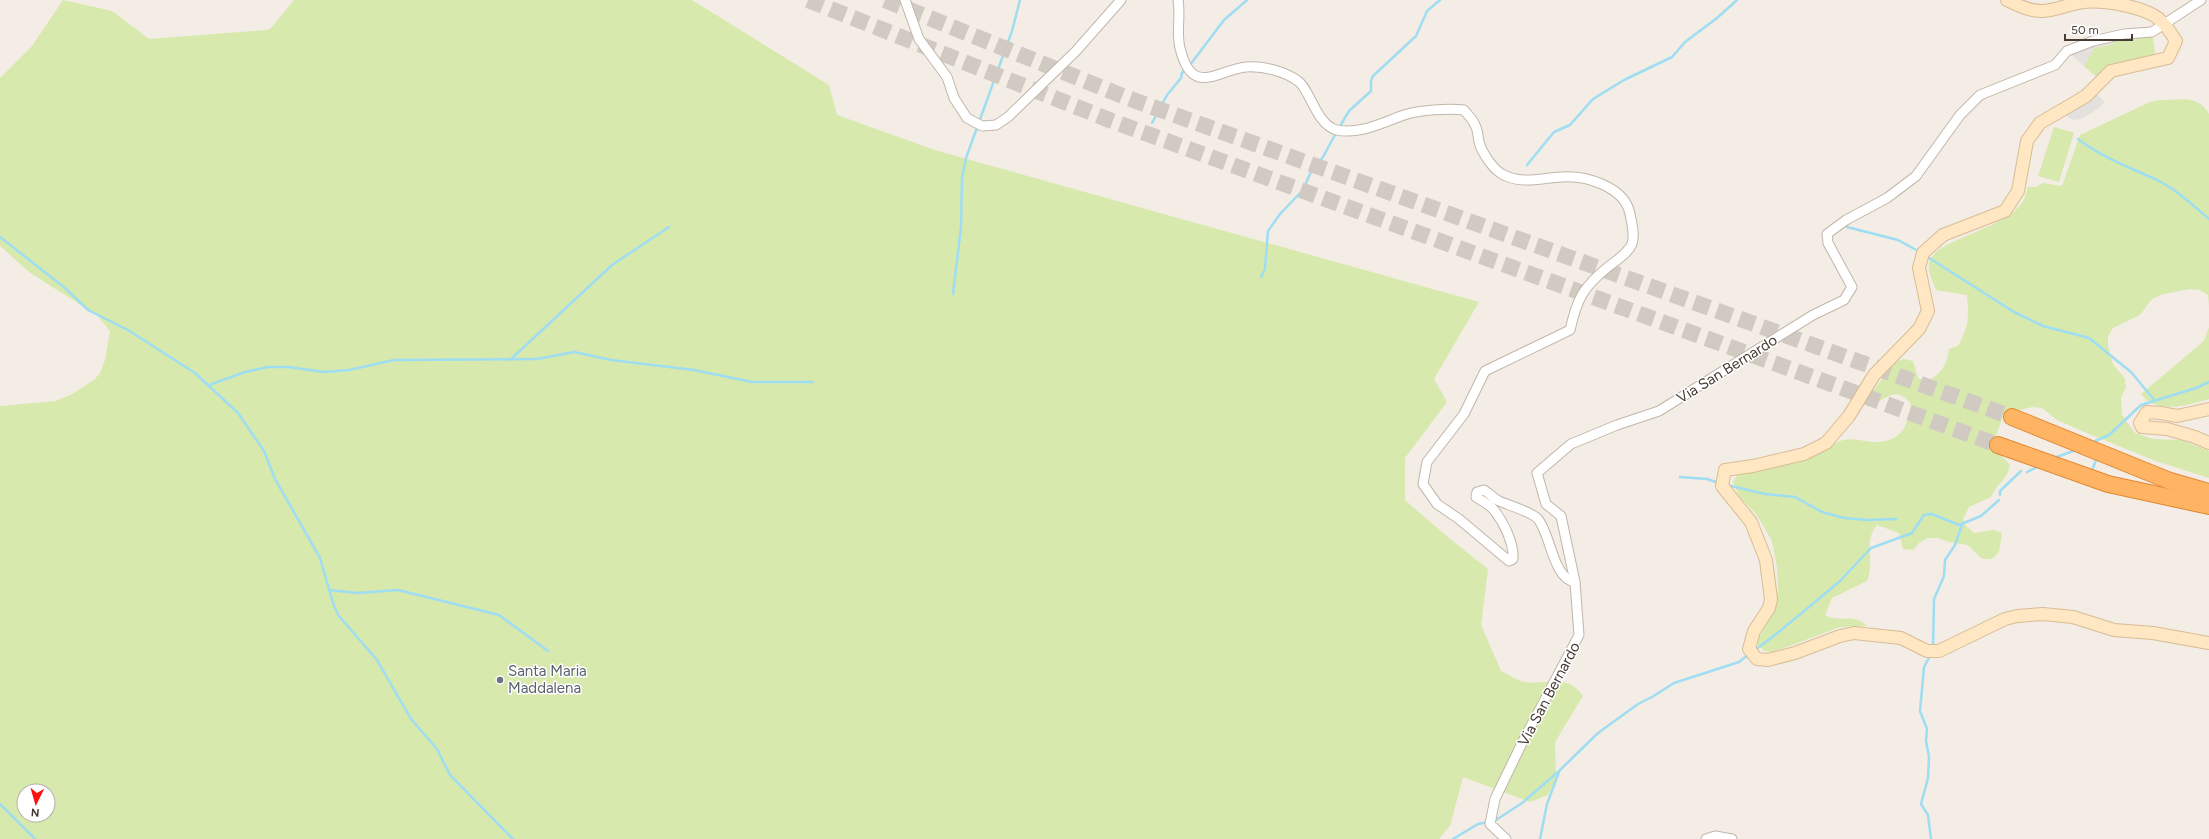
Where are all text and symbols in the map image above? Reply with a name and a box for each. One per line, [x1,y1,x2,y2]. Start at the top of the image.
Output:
scale bar [2065,16,2132,42]
text: 50 m [2071,23,2099,37]
street label: Via San Bernardo [1673,331,1781,407]
street label: Via San Bernardo [1514,639,1584,749]
place label: Santa Maria Maddalena [508,662,587,697]
marker: Santa Maria Maddalena [495,675,505,685]
north arrow [16,783,56,823]
text: N [30,806,40,819]

